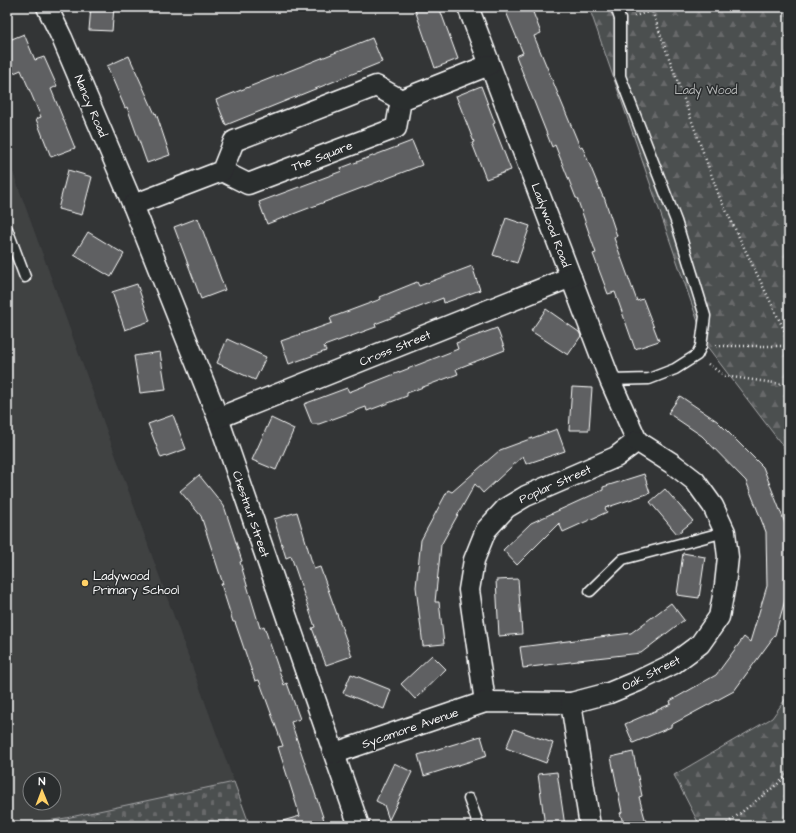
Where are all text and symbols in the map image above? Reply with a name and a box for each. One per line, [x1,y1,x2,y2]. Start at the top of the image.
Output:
street label: Nancy Road [69,72,111,140]
park label: Lady Wood [675,82,737,100]
street label: The Square [289,137,356,176]
street label: Ladywood Road [526,181,574,270]
street label: Cross Street [357,326,434,371]
street label: Poplar Street [516,461,594,508]
street label: Chestnut Street [228,469,273,560]
place label: Ladywood Primary School [93,568,179,600]
marker: Ladywood Primary School [80,578,90,588]
street label: Oak Street [619,651,683,695]
street label: Sycamore Avenue [360,704,461,754]
north arrow [22,771,62,811]
text: N [38,774,46,789]

